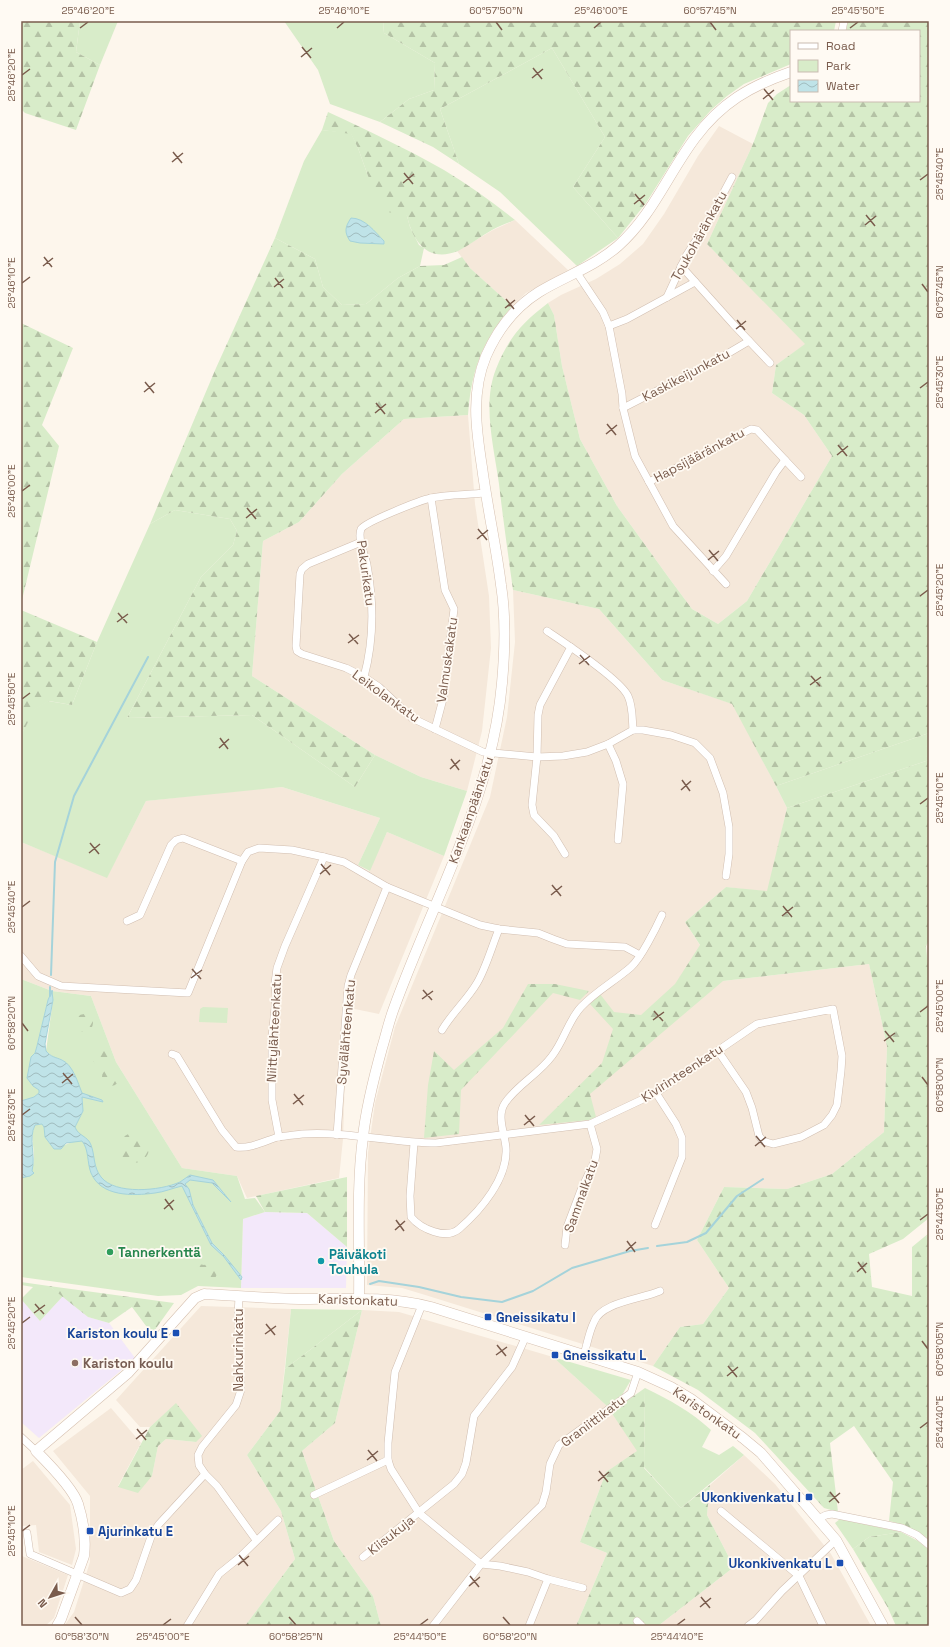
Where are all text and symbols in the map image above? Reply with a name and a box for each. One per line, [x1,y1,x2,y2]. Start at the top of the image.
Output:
text: 25°46'20"E [61,4,115,17]
text: 25°46'10"E [318,4,370,17]
text: 60°57'50"N [469,4,523,17]
text: 25°46'00"E [574,4,628,17]
text: 60°57'45"N [683,4,737,17]
text: 25°45'50"E [832,4,885,17]
legend [790,30,920,102]
text: Road [826,38,855,54]
text: 25°46'20"E [5,48,18,102]
text: Park [826,58,851,74]
text: Water [826,78,860,94]
text: 25°45'40"E [933,147,946,200]
street label: Toukohäränkatu [667,188,731,284]
text: 25°46'10"E [5,257,18,309]
text: 60°57'45"N [933,265,946,319]
street label: Kaskikeijunkatu [639,345,733,405]
text: 25°45'30"E [933,355,946,408]
street label: Hapsijääränkatu [651,424,747,486]
text: 25°46'00"E [5,464,18,518]
street label: Pakurikatu [353,539,379,607]
text: 25°45'20"E [933,563,946,616]
street label: Valmuskakatu [433,616,461,704]
street label: Leikolankatu [349,666,423,726]
text: 25°45'50"E [5,672,18,725]
street label: Kankaanpäänkatu [445,754,497,866]
text: 25°45'10"E [933,772,946,824]
text: 25°45'40"E [5,880,18,933]
street label: Niittylähteenkatu [263,973,285,1083]
street label: Syvälähteenkatu [333,979,359,1085]
text: 25°45'00"E [933,979,946,1033]
text: 60°58'20"N [5,996,18,1050]
street label: Kivirinteenkatu [638,1040,726,1106]
text: 60°58'00"N [933,1058,946,1112]
text: 25°45'30"E [5,1088,18,1141]
street label: Sammalkatu [560,1157,602,1235]
text: 25°44'50"E [933,1187,946,1240]
place label: Tannerkenttä [118,1244,201,1261]
place label: Päiväkoti Touhula [329,1246,386,1278]
marker: Tannerkenttä [105,1247,115,1257]
marker: Päiväkoti Touhula [316,1256,326,1266]
street label: Karistonkatu [318,1290,398,1310]
text: 25°45'20"E [5,1296,18,1349]
street label: Nahkurinkatu [230,1309,247,1391]
place label: Gneissikatu I [496,1309,576,1326]
marker: Gneissikatu I [483,1312,493,1322]
text: 60°58'05"N [933,1322,946,1376]
place label: Kariston koulu E [67,1325,168,1342]
marker: Kariston koulu E [171,1328,181,1338]
place label: Gneissikatu L [563,1347,646,1364]
marker: Gneissikatu L [550,1350,560,1360]
place label: Kariston koulu [83,1355,173,1372]
marker: Kariston koulu [70,1358,80,1368]
street label: Karistonkatu [669,1383,745,1443]
street label: Graniittikatu [557,1391,629,1451]
text: 25°44'40"E [933,1395,946,1448]
place label: Ukonkivenkatu I [701,1489,801,1506]
marker: Ukonkivenkatu I [804,1492,814,1502]
text: 25°45'10"E [5,1505,18,1557]
street label: Kiisukuja [364,1511,418,1559]
place label: Ajurinkatu E [98,1523,173,1540]
marker: Ajurinkatu E [85,1526,95,1536]
place label: Ukonkivenkatu L [729,1555,832,1572]
marker: Ukonkivenkatu L [835,1558,845,1568]
north arrow [30,1577,70,1617]
text: N [34,1596,50,1611]
text: 60°58'30"N [55,1630,109,1643]
text: 25°45'00"E [136,1630,190,1643]
text: 60°58'25"N [269,1630,323,1643]
text: 25°44'50"E [394,1630,447,1643]
text: 60°58'20"N [483,1630,537,1643]
text: 25°44'40"E [651,1630,704,1643]

